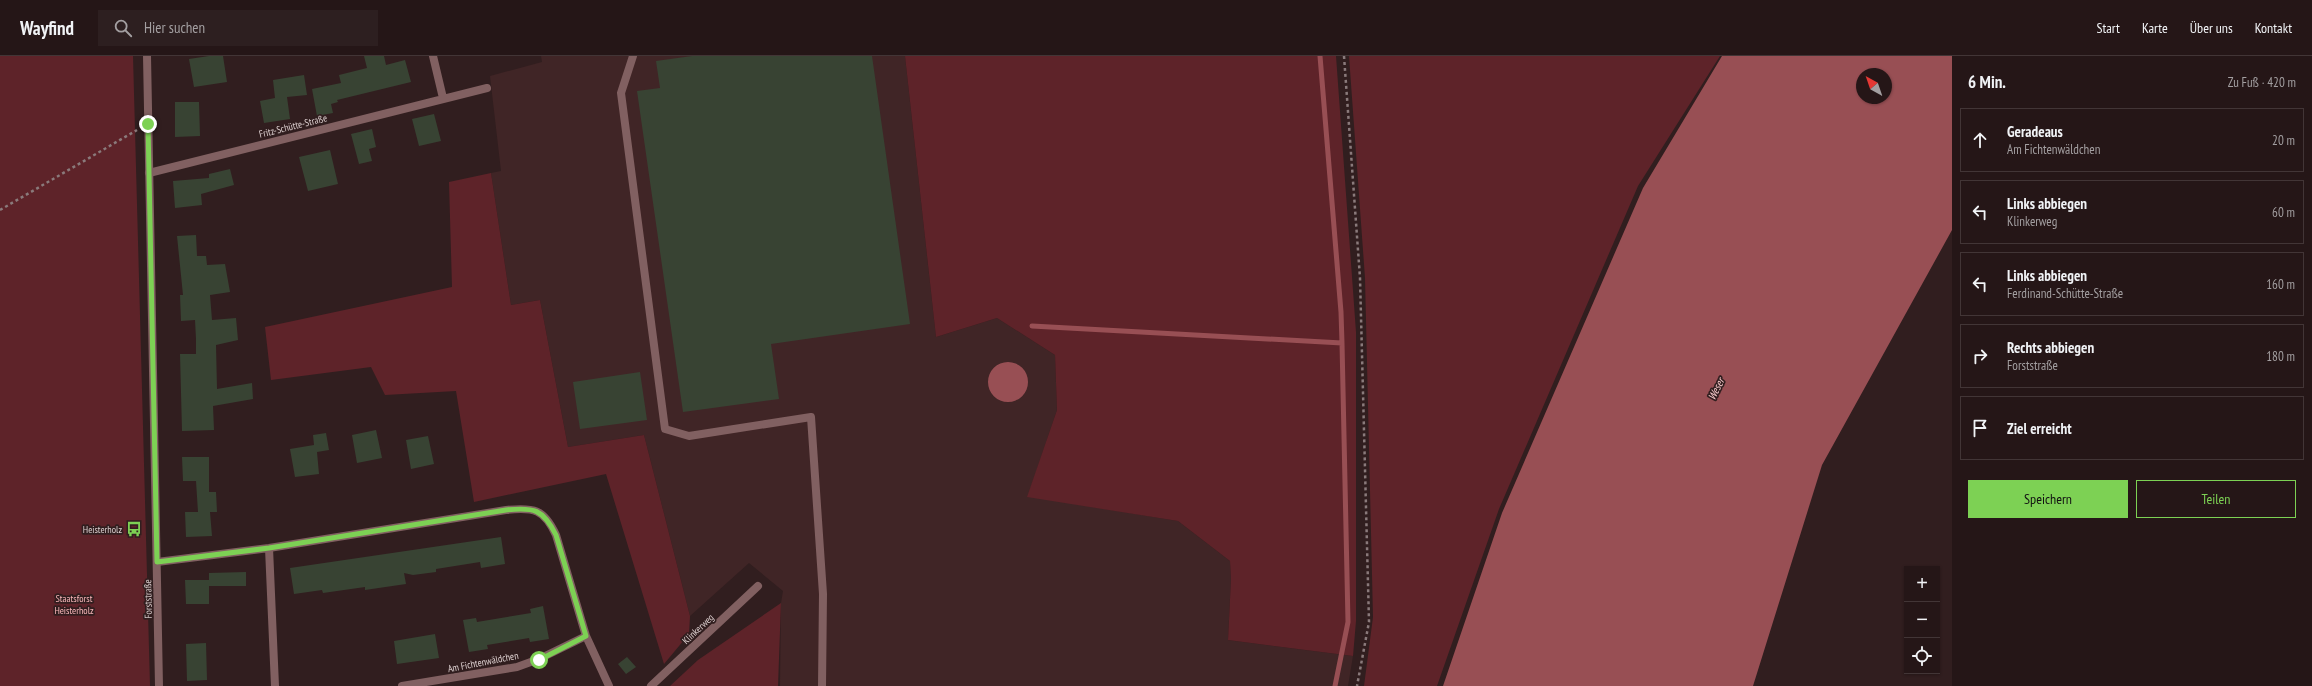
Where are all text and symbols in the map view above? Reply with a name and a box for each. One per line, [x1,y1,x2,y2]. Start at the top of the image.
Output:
search box [98,10,378,46]
text: Wayfind [20,16,74,40]
icon: search [112,17,134,39]
text: Hier suchen [144,18,205,37]
text: Start [2096,19,2120,37]
text: Karte [2142,19,2168,37]
text: Über uns [2190,19,2233,37]
text: Kontakt [2255,19,2292,37]
north arrow [1856,68,1892,104]
text: 6 Min. [1968,71,2006,93]
text: Zu Fuß · 420 m [2228,74,2296,91]
street label: Fritz-Schütte-Straße [258,111,328,141]
route end [139,115,157,133]
text: Geradeaus [2007,122,2063,141]
icon: ahead [1969,129,1991,151]
text: 20 m [2272,132,2295,149]
text: Am Fichtenwäldchen [2007,141,2100,158]
text: Links abbiegen [2007,194,2087,213]
icon: left [1969,201,1991,223]
text: 60 m [2272,204,2295,221]
text: Klinkerweg [2007,213,2057,230]
text: Links abbiegen [2007,266,2087,285]
icon: left [1969,273,1991,295]
text: 160 m [2266,276,2295,293]
text: Ferdinand-Schütte-Straße [2007,285,2123,302]
text: Rechts abbiegen [2007,338,2094,357]
icon: right [1969,345,1991,367]
text: 180 m [2266,348,2295,365]
text: Forststraße [2007,357,2058,374]
water label: Weser [1705,374,1728,402]
icon: arrive [1969,417,1991,439]
text: Ziel erreicht [2007,419,2072,438]
button: Speichern [1968,480,2128,518]
button: Teilen [2136,480,2296,518]
bus stop icon: Heisterholz [125,520,143,538]
place label: Heisterholz [83,523,122,536]
map controls [1904,566,1940,674]
button: + [1904,566,1940,602]
street label: Forststraße [141,579,155,619]
park label: Staatsforst Heisterholz [54,592,94,617]
button: − [1904,602,1940,638]
street label: Klinkerweg [679,611,717,647]
button: locate [1904,638,1940,674]
street label: Am Fichtenwäldchen [446,649,520,675]
route start [530,651,548,669]

